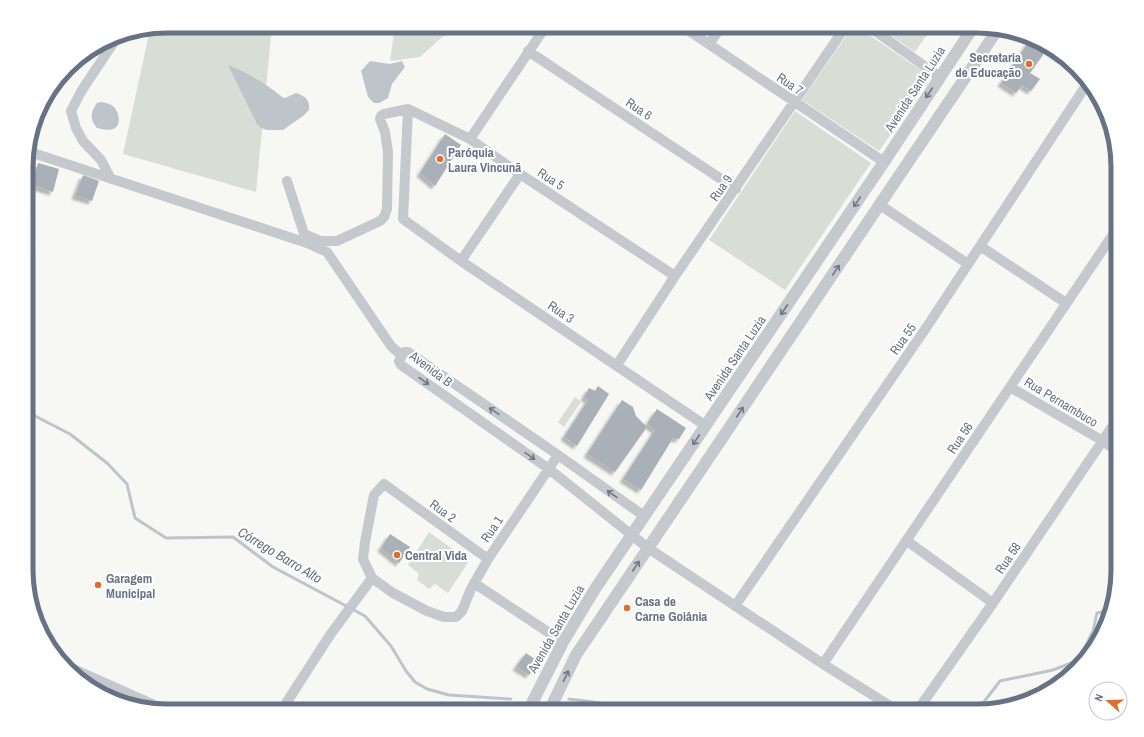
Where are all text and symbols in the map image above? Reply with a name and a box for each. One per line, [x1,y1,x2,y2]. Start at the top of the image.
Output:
street label: Avenida Santa Luzia [880,43,949,136]
place label: Secretaria de Educação [955,49,1021,81]
marker: Secretaria de Educação [1024,59,1034,69]
street label: Rua 7 [773,69,807,99]
one-way arrow [925,88,933,99]
street label: Rua 6 [622,94,656,124]
place label: Paróquia Laura Vincunã [448,144,521,176]
marker: Paróquia Laura Vincunã [435,154,445,164]
street label: Rua 5 [534,164,568,194]
street label: Rua 9 [706,171,736,205]
one-way arrow [853,196,861,207]
one-way arrow [832,264,840,275]
street label: Rua 3 [544,297,578,327]
one-way arrow [780,304,788,315]
street label: Avenida Santa Luzia [700,312,770,405]
street label: Rua 55 [886,320,920,358]
street label: Avenida B [406,347,456,391]
street label: Rua Pernambuco [1021,373,1101,431]
one-way arrow [418,377,429,385]
one-way arrow [489,407,500,415]
one-way arrow [736,407,744,418]
street label: Rua 56 [943,419,977,457]
one-way arrow [692,435,700,446]
one-way arrow [525,452,536,460]
one-way arrow [607,490,618,498]
street label: Rua 2 [426,496,460,526]
street label: Rua 1 [477,512,507,546]
water label: Córrego Barro Alto [235,523,325,587]
street label: Rua 58 [991,539,1025,577]
place label: Central Vida [405,547,467,564]
marker: Central Vida [392,550,402,560]
one-way arrow [632,561,640,572]
place label: Garagem Municipal [106,570,155,602]
marker: Garagem Municipal [93,580,103,590]
street label: Avenida Santa Luzia [523,582,588,677]
place label: Casa de Carne Goiânia [635,593,707,625]
marker: Casa de Carne Goiânia [622,603,632,613]
one-way arrow [563,670,570,682]
north arrow [1088,681,1128,721]
text: N [1091,692,1106,703]

